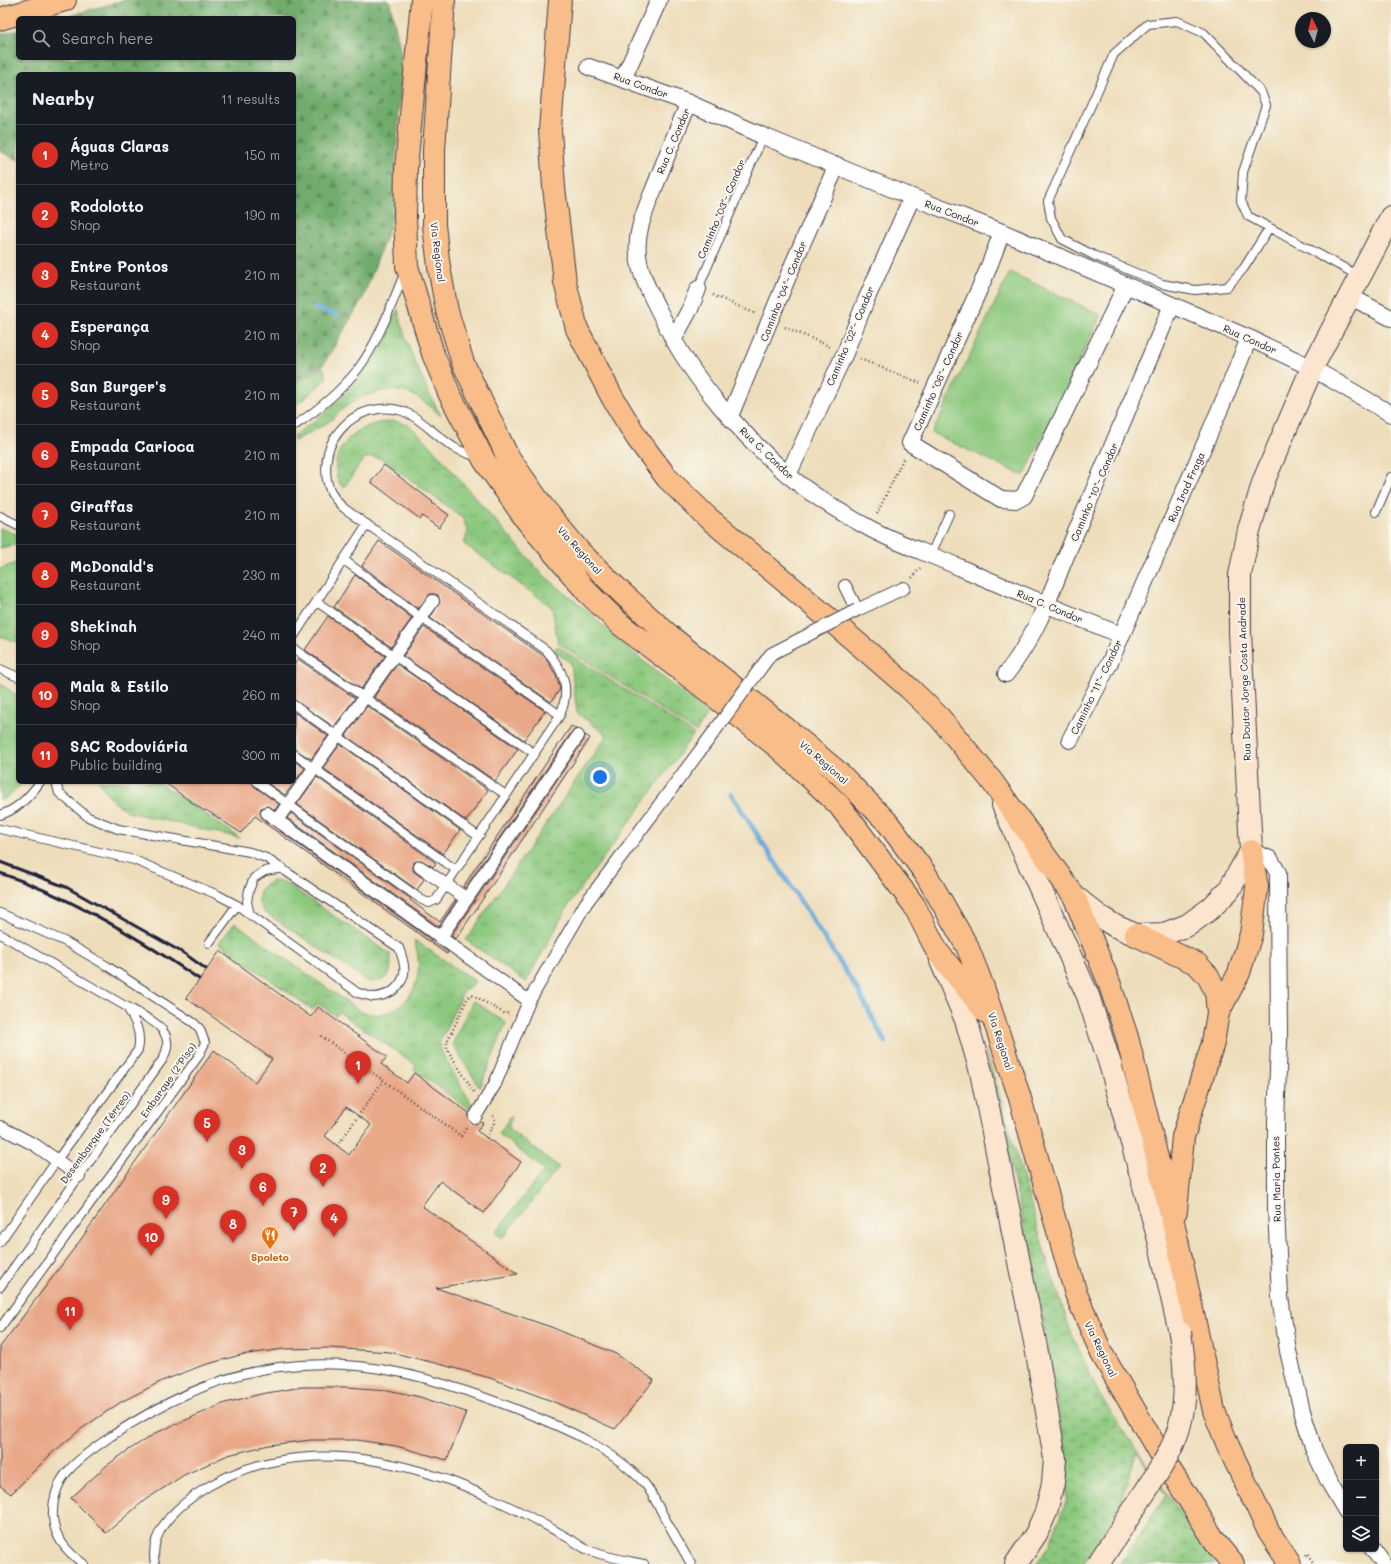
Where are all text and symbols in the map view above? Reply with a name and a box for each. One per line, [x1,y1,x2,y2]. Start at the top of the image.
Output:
north arrow [1295,12,1331,48]
search box [16,16,296,60]
icon: search [30,27,52,49]
text: Search here [62,28,153,48]
street label: Rua Condor [612,69,670,101]
text: Nearby [32,87,94,109]
text: 11 results [221,90,280,107]
street label: Rua C. Condor [653,106,693,176]
text: Águas Claras [70,136,169,156]
text: 1 [42,146,48,163]
text: 150 m [244,146,280,163]
text: Metro [70,156,108,173]
street label: Caminho "03"- Condor [694,157,748,261]
text: Rodolotto [70,196,144,216]
street label: Rua Condor [923,196,981,230]
text: 2 [41,206,49,223]
text: 190 m [244,206,280,223]
text: Shop [70,216,100,233]
street label: Via Regional [427,221,449,283]
street label: Caminho "04"- Condor [756,239,810,343]
text: Entre Pontos [70,256,168,276]
text: 3 [41,266,49,283]
text: 210 m [244,266,280,283]
text: Restaurant [70,276,141,293]
street label: Caminho "02"- Condor [823,284,877,388]
text: Esperança [70,316,149,336]
street label: Rua Condor [1221,321,1279,357]
text: 4 [41,326,49,343]
text: 210 m [244,326,280,343]
street label: Caminho "06"- Condor [910,329,966,433]
text: Shop [70,336,100,353]
text: San Burger's [70,376,166,396]
text: 5 [41,386,49,403]
text: 210 m [244,386,280,403]
text: Restaurant [70,396,141,413]
street label: Rua C. Condor [737,423,797,483]
text: Empada Carioca [70,436,195,456]
street label: Caminho "10"- Condor [1067,441,1121,543]
text: 6 [41,446,49,463]
text: 210 m [244,446,280,463]
street label: Rua Irad Fraga [1164,450,1208,524]
text: Restaurant [70,456,141,473]
text: Giraffas [70,496,133,516]
text: 7 [41,506,49,523]
text: 210 m [244,506,280,523]
text: Restaurant [70,516,141,533]
street label: Via Regional [555,523,605,577]
text: McDonald's [70,556,154,576]
text: 8 [41,566,49,583]
text: 230 m [243,566,280,583]
text: Restaurant [70,576,141,593]
street label: Rua C. Condor [1015,586,1085,626]
street label: Rua Doutor Jorge Costa Andrade [1234,597,1254,761]
text: Shekinah [70,616,137,636]
text: 9 [41,626,49,643]
text: 240 m [243,626,280,643]
text: Shop [70,636,100,653]
street label: Caminho "11"- Condor [1067,637,1125,737]
text: Mala & Estilo [70,676,169,696]
text: 10 [38,686,52,703]
text: 260 m [242,686,280,703]
text: Shop [70,696,100,713]
text: SAC Rodoviária [70,736,188,756]
street label: Via Regional [797,737,851,787]
text: 11 [39,746,51,763]
text: 300 m [242,746,280,763]
text: Public building [70,756,162,773]
your location [590,767,610,787]
street label: Via Regional [985,1010,1017,1072]
street label: Embarque (2ºPiso) [137,1040,199,1120]
pin: 1 [345,1051,371,1084]
street label: Desembarque (Térreo) [57,1088,133,1186]
pin: 5 [194,1109,220,1142]
pin: 3 [229,1136,255,1169]
street label: Rua Maria Pontes [1268,1136,1284,1222]
pin: 2 [310,1154,336,1187]
pin: 6 [250,1173,276,1206]
pin: 9 [153,1186,179,1219]
pin: 7 [281,1198,307,1231]
pin: 4 [321,1204,347,1237]
pin: 8 [220,1210,246,1243]
pin: 10 [138,1223,164,1256]
restaurant icon: Spoleto [260,1225,280,1250]
place label: Spoleto [251,1250,289,1264]
pin: 11 [57,1297,83,1330]
street label: Via Regional [1081,1319,1121,1379]
map controls [1343,1444,1379,1552]
button: + [1343,1444,1379,1480]
button: − [1343,1480,1379,1516]
button: layers [1343,1516,1379,1552]

